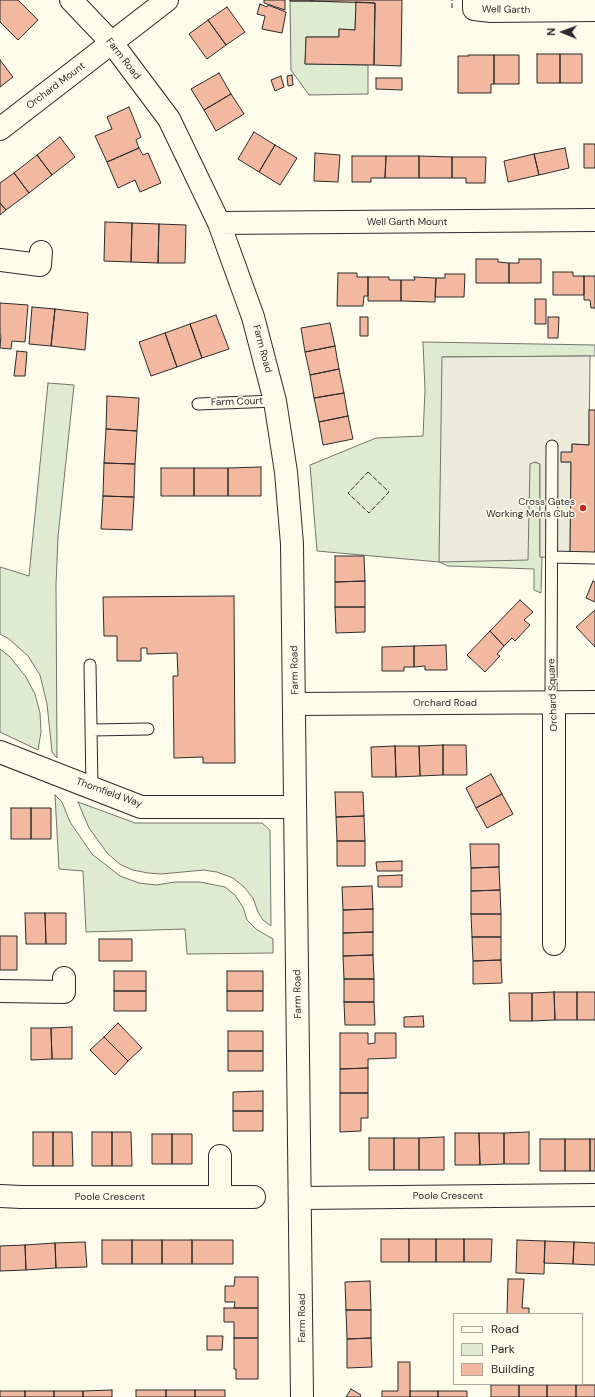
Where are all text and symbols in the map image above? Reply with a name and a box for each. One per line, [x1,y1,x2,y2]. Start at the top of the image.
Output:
street label: Well Garth [482,4,530,16]
north arrow [543,12,583,52]
text: N [544,28,558,36]
street label: Farm Road [103,36,143,82]
street label: Orchard Mount [24,60,88,112]
street label: Well Garth Mount [367,216,447,228]
street label: Farm Road [250,324,274,374]
street label: Farm Court [211,395,263,409]
place label: Cross Gates Working Mens Club [486,496,575,520]
marker: Cross Gates Working Mens Club [578,503,588,513]
street label: Farm Road [289,645,301,695]
street label: Orchard Square [546,658,560,732]
street label: Orchard Road [413,697,477,709]
street label: Thornfield Way [74,776,144,810]
street label: Farm Road [292,969,304,1019]
street label: Poole Crescent [413,1190,483,1202]
street label: Poole Crescent [75,1191,145,1203]
street label: Farm Road [296,1294,308,1342]
legend [453,1313,583,1385]
text: Road [491,1321,519,1337]
text: Park [491,1341,515,1357]
text: Building [491,1361,535,1377]

